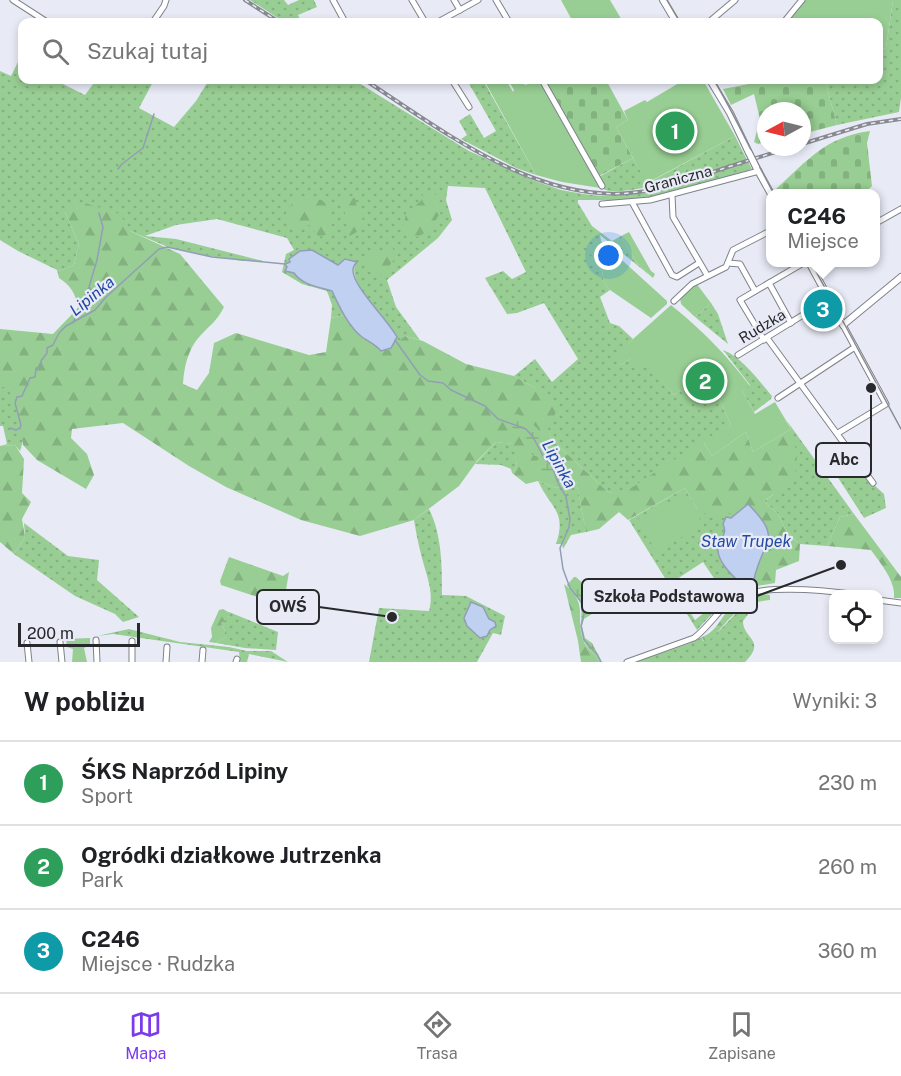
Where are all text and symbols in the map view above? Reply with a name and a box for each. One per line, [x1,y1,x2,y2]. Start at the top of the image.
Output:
search box [18,18,883,84]
icon: search [39,35,72,68]
text: Szukaj tutaj [87,38,208,64]
north arrow [757,102,811,156]
pin: 1 [656,108,694,154]
street label: Graniczna [642,162,714,196]
popup [766,189,880,267]
text: C246 [787,203,846,229]
text: Miejsce [787,229,859,253]
your location [594,241,623,270]
water label: Lipinka [66,272,118,320]
pin: 3 [804,286,842,332]
street label: Rudzka [736,305,788,347]
pin: 2 [686,358,724,404]
water label: Lipinka [538,437,580,491]
callout: Abc [816,443,871,477]
text: Abc [829,450,859,469]
water label: Staw Trupek [701,532,792,551]
callout: Szkoła Podstawowa [582,579,757,613]
text: Szkoła Podstawowa [593,587,745,606]
callout: OWŚ [257,590,319,624]
map controls [829,590,883,644]
button: locate [829,590,883,644]
text: OWŚ [269,596,307,616]
scale bar [18,620,140,648]
text: 200 m [27,624,74,643]
text: W pobliżu [24,686,145,717]
text: Wyniki: 3 [793,689,877,713]
text: ŚKS Naprzód Lipiny [81,758,288,784]
text: 1 [39,771,48,795]
text: 230 m [818,771,877,795]
text: Sport [81,784,133,808]
text: Ogródki działkowe Jutrzenka [81,842,381,868]
text: 2 [37,855,50,879]
text: 260 m [818,855,877,879]
text: Park [81,868,124,892]
text: C246 [81,926,140,952]
text: 3 [37,939,50,963]
text: 360 m [818,939,877,963]
text: Miejsce · Rudzka [81,952,235,976]
tab: Mapa [125,1008,166,1063]
tab: Trasa [417,1008,458,1063]
tab: Zapisane [708,1008,776,1063]

